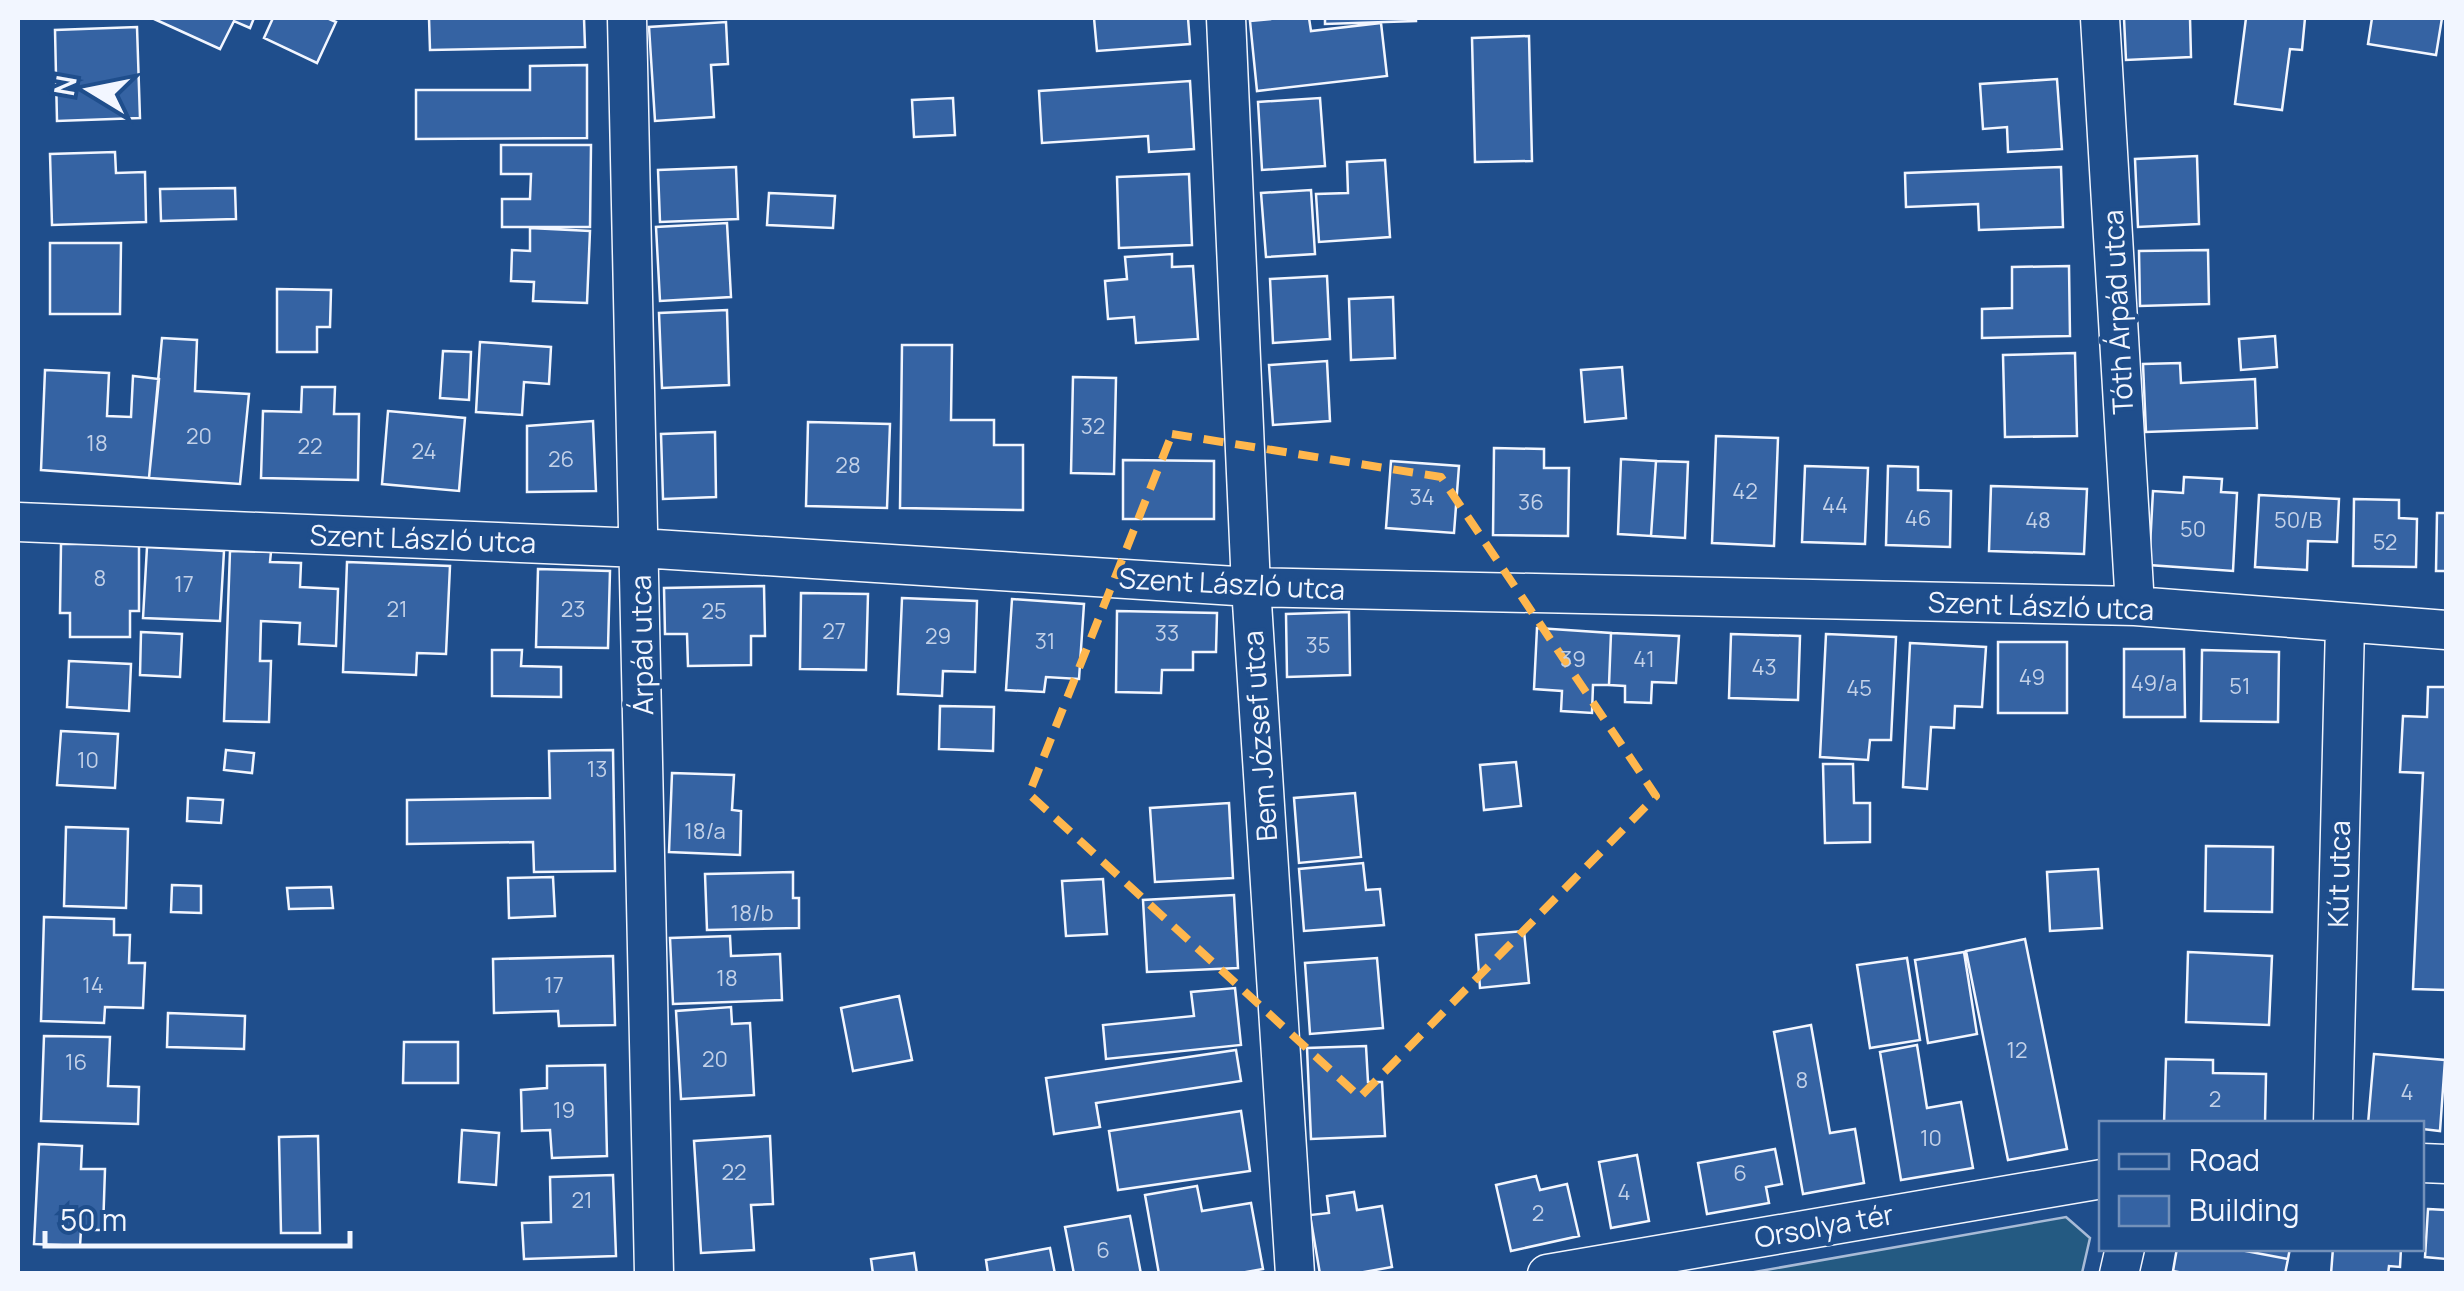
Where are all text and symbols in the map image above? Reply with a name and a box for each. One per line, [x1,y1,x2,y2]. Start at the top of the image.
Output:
north arrow [40,40,140,140]
text: N [44,72,85,99]
street label: Tóth Árpád utca [2093,209,2141,415]
house number: 32 [1081,411,1105,441]
house number: 20 [186,421,212,451]
house number: 18 [86,428,108,458]
house number: 22 [297,431,323,461]
house number: 24 [411,436,437,466]
house number: 26 [548,444,574,474]
house number: 28 [835,450,861,480]
house number: 42 [1732,476,1758,506]
house number: 34 [1409,482,1435,512]
house number: 36 [1518,487,1544,517]
house number: 44 [1822,490,1848,520]
house number: 46 [1905,503,1931,533]
house number: 48 [2025,505,2051,535]
house number: 50/B [2274,505,2322,535]
house number: 50 [2180,514,2206,544]
street label: Szent László utca [309,515,537,561]
house number: 52 [2373,527,2397,557]
street label: Szent László utca [1118,558,1346,608]
house number: 8 [94,563,106,593]
house number: 17 [174,569,194,599]
street label: Árpád utca [621,574,661,716]
street label: Szent László utca [1927,582,2155,628]
house number: 21 [386,594,408,624]
house number: 23 [561,594,585,624]
house number: 25 [701,596,727,626]
house number: 27 [822,616,846,646]
house number: 33 [1155,618,1179,648]
house number: 29 [925,621,951,651]
house number: 31 [1035,626,1055,656]
street label: Bem József utca [1233,629,1285,843]
house number: 35 [1306,630,1330,660]
house number: 39 [1560,644,1586,674]
house number: 41 [1633,644,1655,674]
house number: 43 [1751,652,1777,682]
house number: 49 [2019,662,2045,692]
house number: 49/a [2131,668,2177,698]
house number: 51 [2229,671,2251,701]
house number: 45 [1846,673,1872,703]
house number: 10 [77,745,99,775]
house number: 13 [587,754,607,784]
house number: 18/a [684,816,726,846]
street label: Kút utca [2318,820,2358,928]
house number: 18/b [731,898,773,928]
house number: 18 [716,963,738,993]
house number: 14 [82,970,104,1000]
house number: 17 [544,970,564,1000]
house number: 12 [2006,1035,2028,1065]
house number: 20 [702,1044,728,1074]
house number: 16 [65,1047,87,1077]
house number: 8 [1796,1065,1808,1095]
house number: 4 [2401,1077,2413,1107]
house number: 2 [2209,1084,2221,1114]
house number: 19 [553,1095,575,1125]
legend [2099,1121,2424,1251]
house number: 10 [1920,1123,1942,1153]
text: Road [2189,1139,2260,1180]
house number: 22 [721,1157,747,1187]
house number: 6 [1733,1158,1747,1188]
house number: 4 [1618,1177,1630,1207]
house number: 21 [571,1185,593,1215]
scale bar [45,1186,350,1248]
text: Building [2189,1189,2300,1230]
street label: Orsolya tér [1751,1194,1896,1256]
house number: 2 [1532,1198,1544,1228]
text: 50 m [60,1199,127,1240]
house number: 6 [1096,1235,1110,1265]

